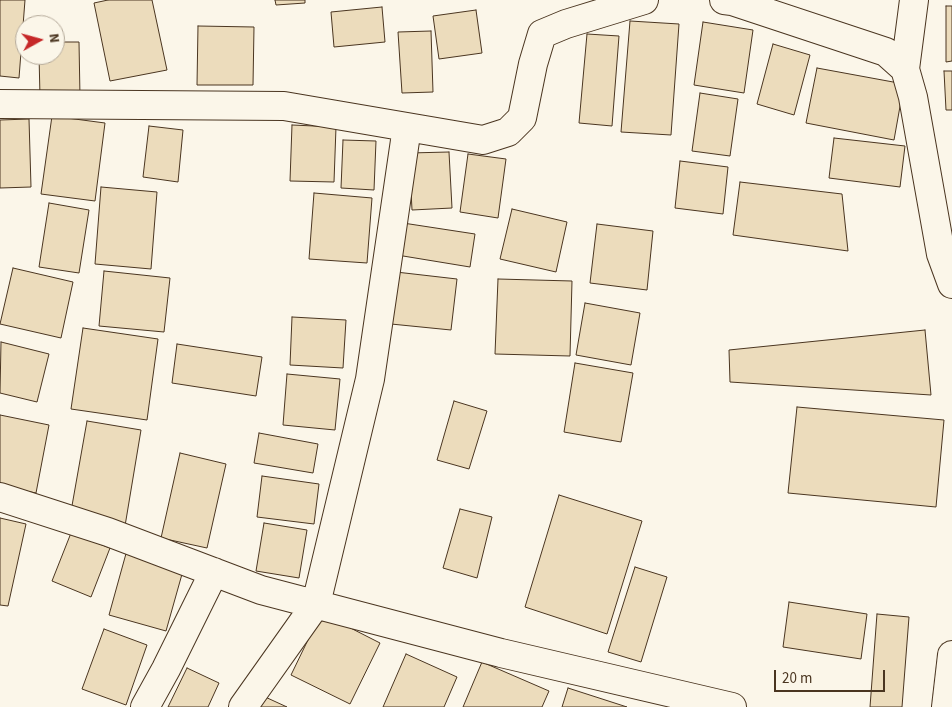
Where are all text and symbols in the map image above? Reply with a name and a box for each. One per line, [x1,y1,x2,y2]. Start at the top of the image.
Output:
north arrow [15,15,65,65]
text: N [43,32,64,44]
scale bar [777,660,888,692]
text: 20 m [782,668,812,689]

